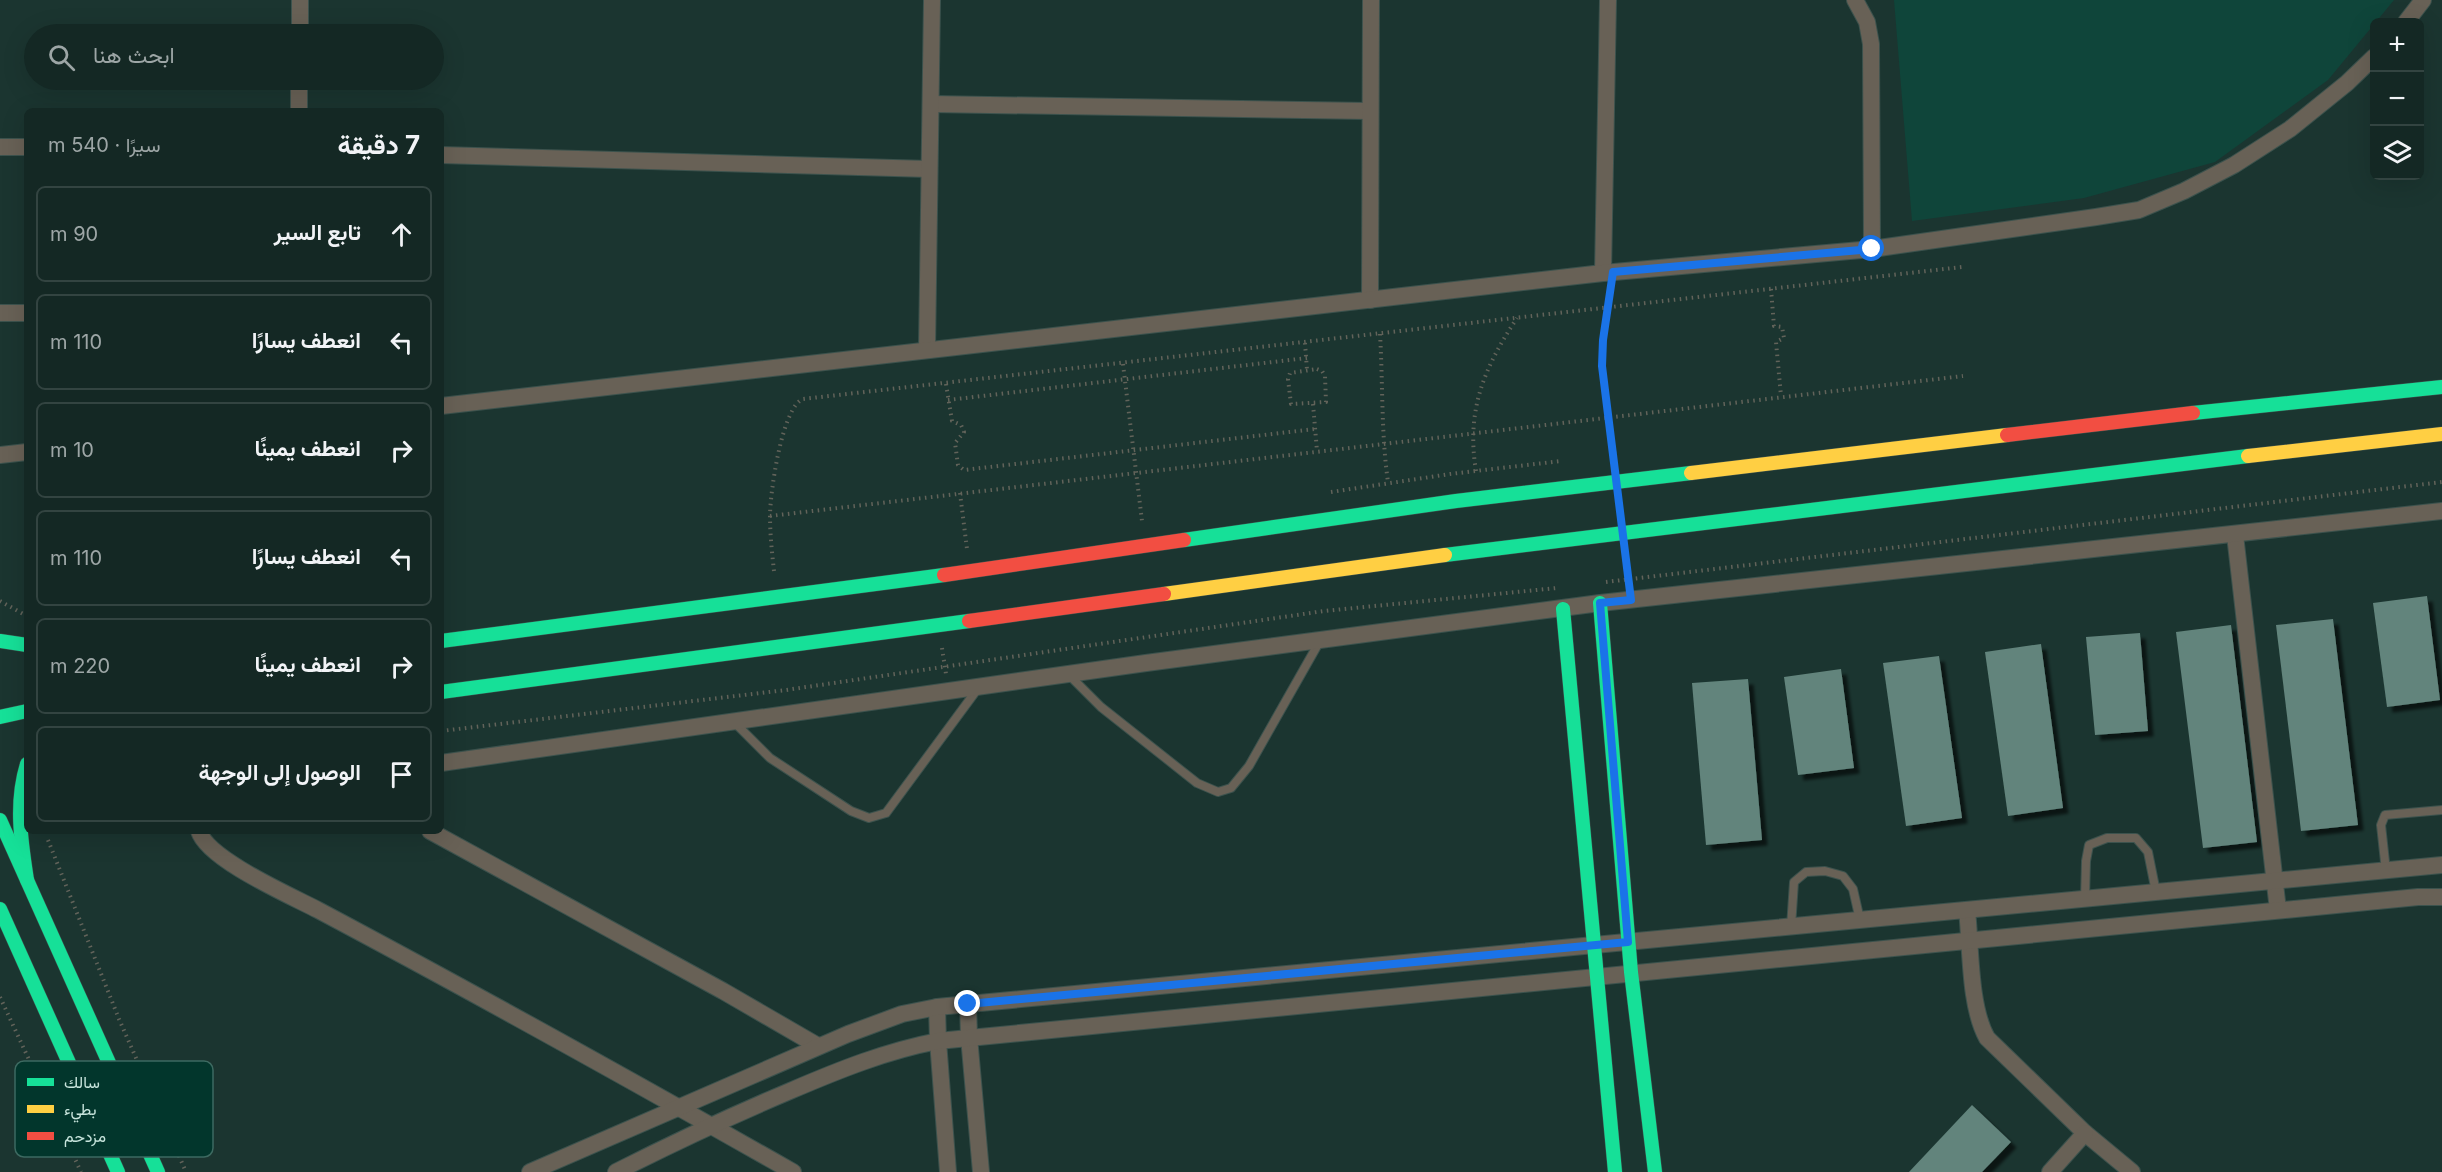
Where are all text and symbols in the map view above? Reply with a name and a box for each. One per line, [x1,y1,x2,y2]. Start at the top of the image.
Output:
map controls [2370,18,2424,180]
button: + [2370,18,2424,72]
search box [24,24,444,90]
icon: search [45,41,78,74]
text: ابحث هنا [93,42,175,68]
button: − [2370,72,2424,126]
button: layers [2370,126,2424,180]
text: 7 دقيقة [337,129,420,160]
text: سيرًا · 540 m [48,133,161,157]
icon: ahead [385,218,418,251]
text: تابع السير [274,219,361,245]
text: 90 m [50,222,98,246]
route start [1858,235,1884,261]
icon: left [385,326,418,359]
text: انعطف يسارًا [252,327,361,353]
text: 110 m [50,330,102,354]
icon: right [385,434,418,467]
text: انعطف يمينًا [254,435,361,461]
text: 10 m [50,438,94,462]
icon: left [385,542,418,575]
text: انعطف يسارًا [252,543,361,569]
text: 110 m [50,546,102,570]
icon: right [385,650,418,683]
text: انعطف يمينًا [254,651,361,677]
text: 220 m [50,654,110,678]
icon: arrive [385,758,418,791]
text: الوصول إلى الوجهة [198,759,361,785]
route end [954,990,980,1016]
legend [15,1061,213,1157]
text: سالك [64,1072,100,1092]
text: بطيء [64,1099,96,1123]
text: مزدحم [64,1126,106,1147]

